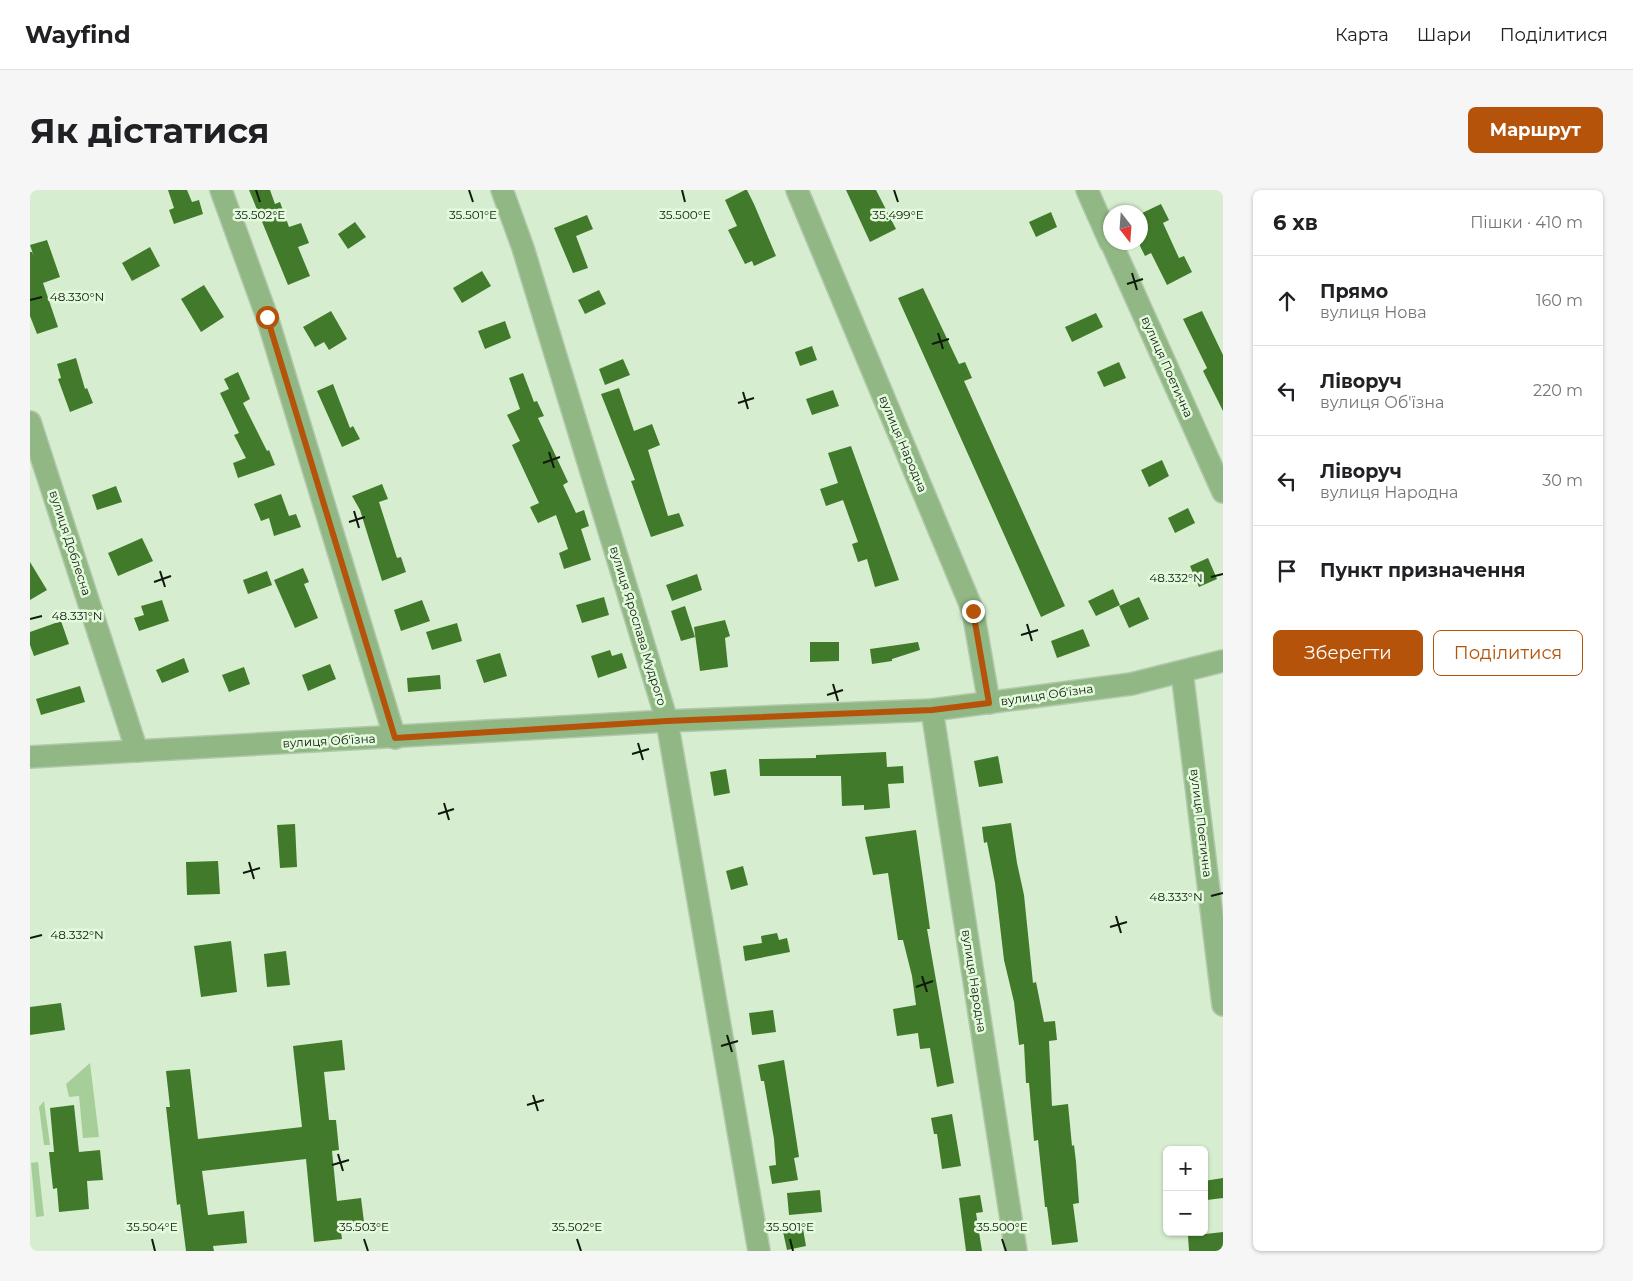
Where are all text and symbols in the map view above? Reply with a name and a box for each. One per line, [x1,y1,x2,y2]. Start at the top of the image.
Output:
text: Wayfind [25,20,131,49]
text: Карта [1335,24,1389,46]
text: Шари [1417,24,1472,46]
text: Поділитися [1500,24,1608,46]
button: Маршрут [1468,107,1603,153]
text: Як дістатися [30,109,270,152]
north arrow [1103,205,1148,250]
text: 35.502°E [235,207,285,222]
text: 35.501°E [449,207,497,222]
text: 35.500°E [659,207,711,222]
text: 35.499°E [872,207,924,222]
text: 6 хв [1273,210,1318,235]
text: Пішки · 410 m [1470,213,1583,232]
text: Прямо [1320,280,1388,303]
icon: ahead [1273,287,1301,315]
text: 48.330°N [50,289,104,304]
text: 160 m [1536,291,1583,310]
text: вулиця Нова [1320,303,1427,322]
route start [256,306,279,329]
street label: вулиця Поетична [1138,314,1196,420]
text: Ліворуч [1320,370,1402,393]
icon: left [1273,377,1301,405]
text: 220 m [1533,381,1583,400]
street label: вулиця Народна [876,393,931,495]
text: вулиця Об'їзна [1320,393,1444,412]
text: Ліворуч [1320,460,1402,483]
icon: left [1273,467,1301,495]
text: 30 m [1542,471,1583,490]
text: вулиця Народна [1320,483,1458,502]
street label: вулиця Доблесна [46,488,95,597]
street label: вулиця Ярослава Мудрого [607,544,670,708]
icon: arrive [1273,557,1301,585]
text: Пункт призначення [1320,559,1526,582]
text: 48.332°N [1149,570,1203,585]
route end [962,600,985,623]
text: 48.331°N [51,608,103,623]
button: Зберегти [1273,630,1423,676]
button: Поділитися [1433,630,1583,676]
street label: вулиця Об'їзна [1000,681,1094,708]
street label: вулиця Об'їзна [282,731,376,750]
street label: вулиця Поетична [1187,768,1216,878]
text: 48.333°N [1149,889,1203,904]
text: 48.332°N [50,927,104,942]
street label: вулиця Народна [959,928,990,1033]
map controls [1163,1146,1208,1236]
button: + [1163,1146,1208,1191]
button: − [1163,1191,1208,1236]
text: 35.504°E [126,1219,178,1234]
text: 35.503°E [339,1219,389,1234]
text: 35.502°E [552,1219,602,1234]
text: 35.501°E [766,1219,814,1234]
text: 35.500°E [976,1219,1028,1234]

